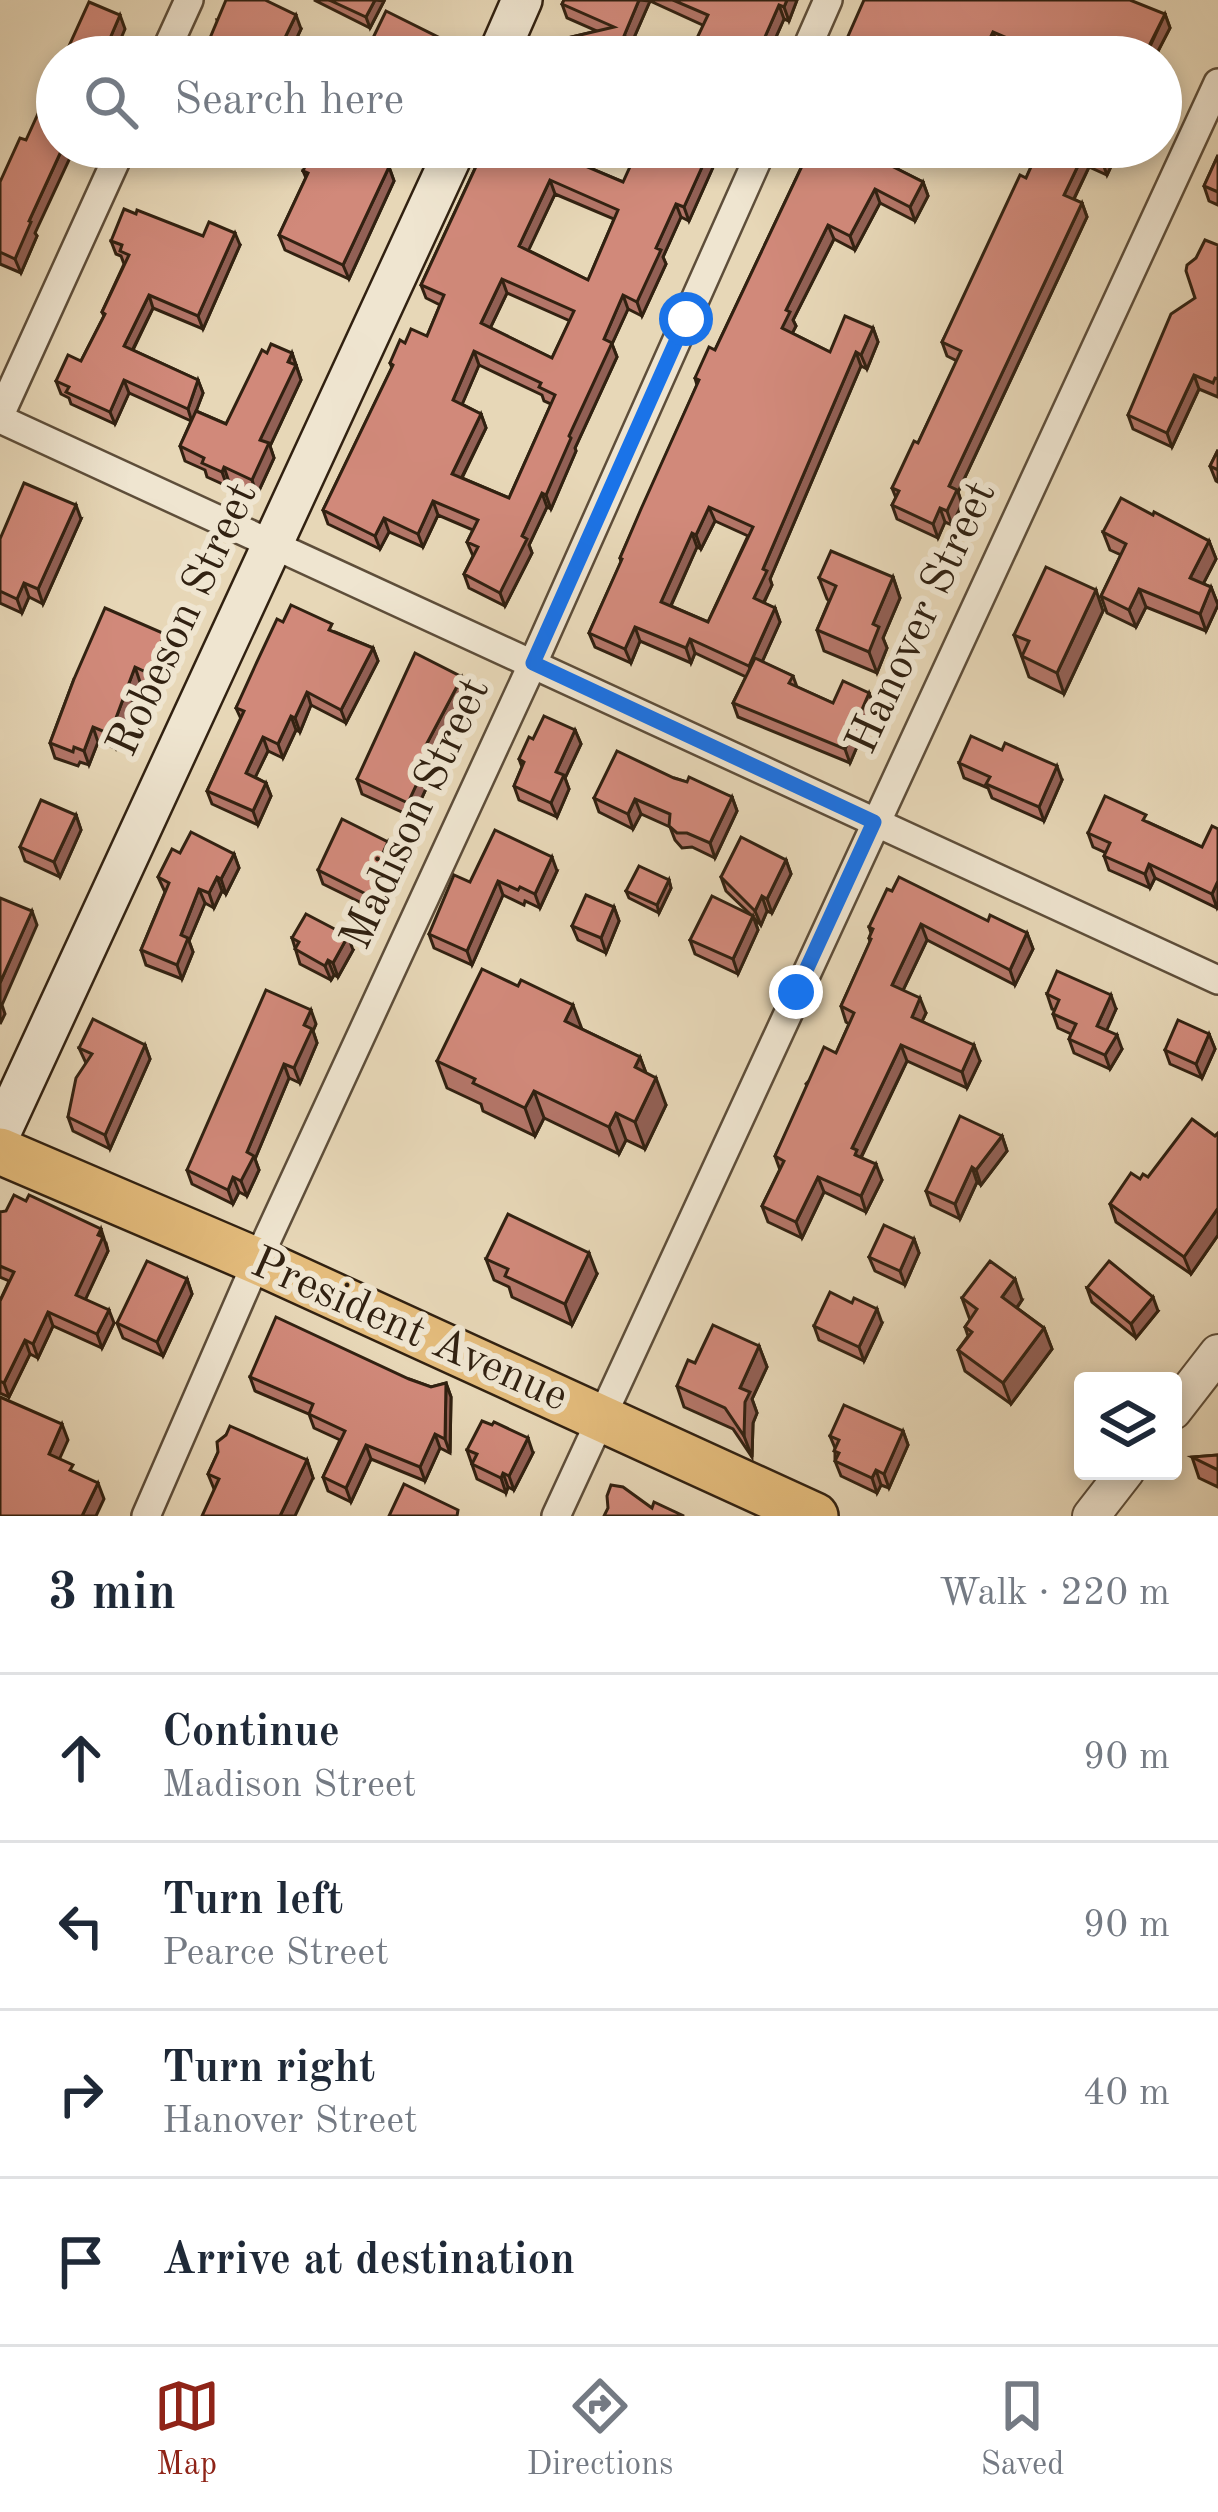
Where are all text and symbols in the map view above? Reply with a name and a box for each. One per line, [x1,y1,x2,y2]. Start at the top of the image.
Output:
search box [36,36,1182,168]
icon: search [78,69,144,135]
text: Search here [174,79,404,124]
route start [659,292,713,346]
street label: Hanover Street [840,475,1006,761]
street label: Robeson Street [101,476,267,764]
street label: Madison Street [335,671,499,957]
route end [769,965,823,1019]
street label: President Avenue [244,1241,574,1421]
map controls [1074,1372,1182,1480]
button: layers [1074,1372,1182,1480]
text: 3 min [48,1569,176,1620]
text: Walk · 220 m [939,1574,1170,1613]
text: Continue [162,1711,340,1756]
icon: ahead [48,1725,114,1791]
text: 90 m [1083,1738,1170,1777]
text: Madison Street [162,1766,416,1805]
text: Turn left [162,1879,343,1924]
icon: left [48,1893,114,1959]
text: 90 m [1083,1906,1170,1945]
text: Pearce Street [162,1934,389,1973]
text: Turn right [162,2047,375,2092]
icon: right [48,2061,114,2127]
text: 40 m [1083,2074,1170,2113]
text: Hanover Street [162,2102,418,2141]
icon: arrive [48,2229,114,2295]
text: Arrive at destination [162,2239,575,2284]
tab: Map [154,2373,220,2486]
tab: Directions [527,2373,673,2486]
tab: Saved [980,2373,1064,2486]

